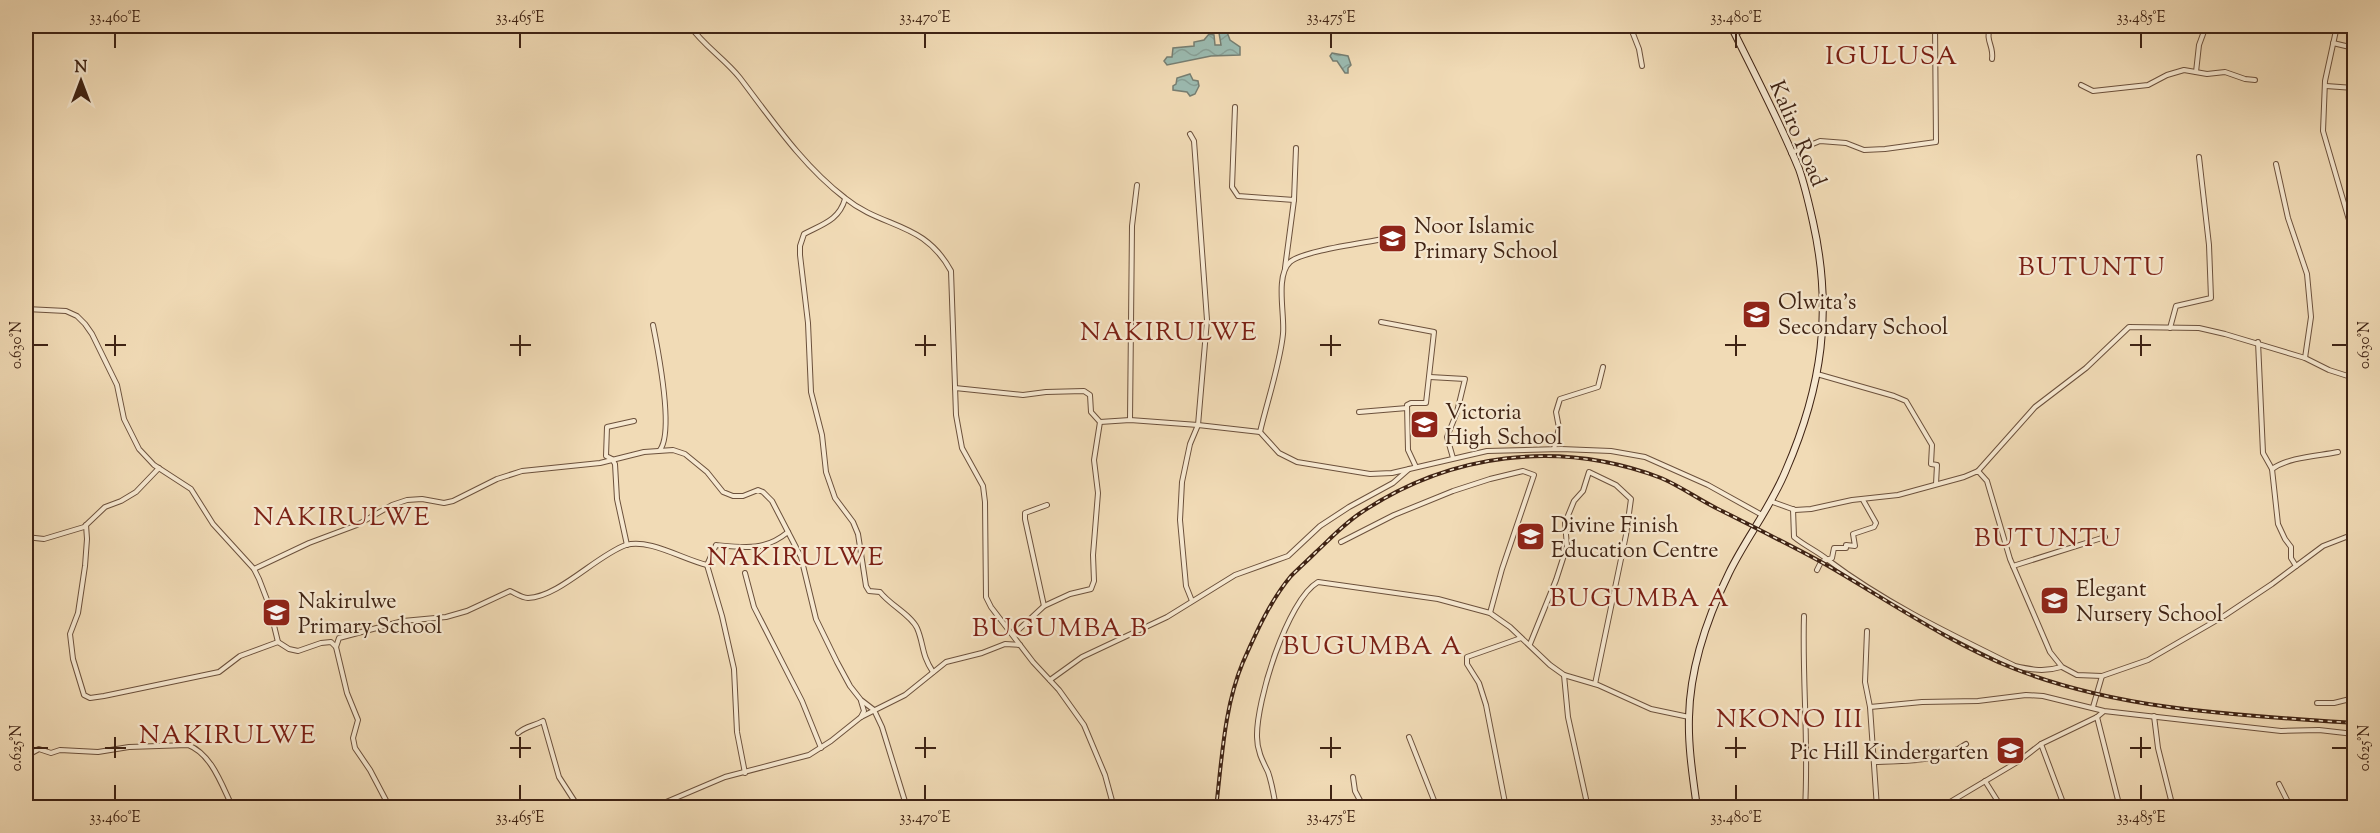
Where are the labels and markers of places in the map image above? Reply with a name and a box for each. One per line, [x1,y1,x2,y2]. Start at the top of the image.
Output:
place label: Noor Islamic Primary School [1414,212,1558,269]
school or university icon: Noor Islamic Primary School [1377,222,1409,254]
place label: Olwita's Secondary School [1778,288,1948,345]
school or university icon: Olwita's Secondary School [1741,298,1773,330]
place label: Victoria High School [1445,398,1563,455]
school or university icon: Victoria High School [1408,408,1440,440]
place label: Divine Finish Education Centre [1551,511,1719,568]
school or university icon: Divine Finish Education Centre [1514,521,1546,553]
place label: Elegant Nursery School [2076,575,2223,632]
school or university icon: Elegant Nursery School [2039,585,2071,617]
place label: Nakirulwe Primary School [298,587,442,644]
school or university icon: Nakirulwe Primary School [261,597,293,629]
school or university icon: Pic Hill Kindergarten [1994,735,2026,767]
place label: Pic Hill Kindergarten [1790,738,1989,770]

